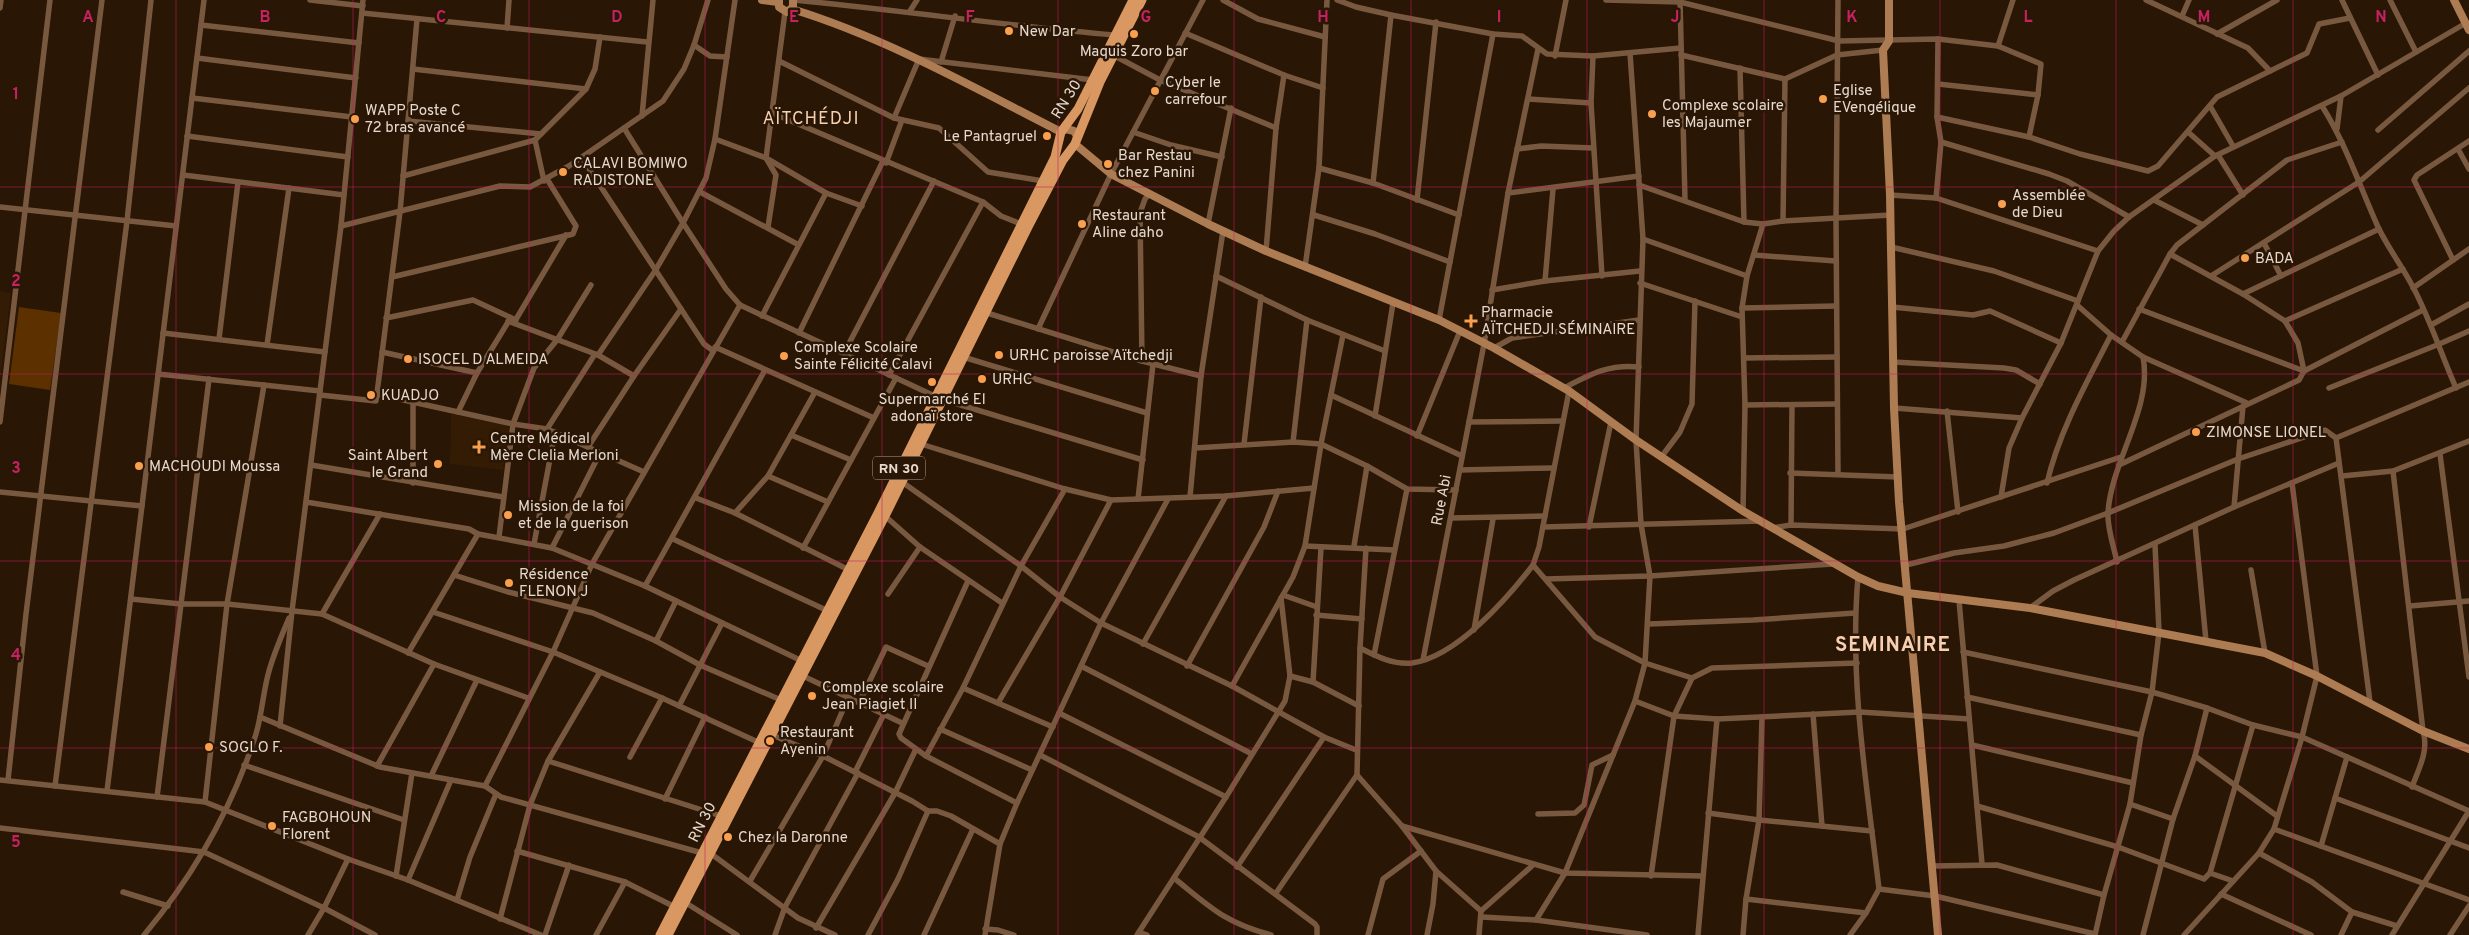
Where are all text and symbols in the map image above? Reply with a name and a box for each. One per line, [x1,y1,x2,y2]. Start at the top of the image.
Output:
text: A [82,8,94,28]
text: B [259,8,271,28]
text: C [436,8,446,28]
text: D [611,8,623,28]
text: E [789,8,799,28]
text: F [965,8,975,28]
text: G [1141,8,1151,28]
text: H [1317,8,1329,28]
text: I [1497,8,1501,28]
text: J [1671,8,1679,28]
text: K [1846,8,1858,28]
text: L [2023,8,2033,28]
text: M [2198,8,2210,28]
text: N [2375,8,2387,28]
place label: New Dar [1019,23,1076,42]
marker: New Dar [1003,25,1015,37]
marker: Maquis Zoro bar [1128,28,1140,40]
place label: Maquis Zoro bar [1080,43,1188,62]
place label: Cyber le carrefour [1165,74,1227,110]
street label: RN 30 [1048,77,1087,123]
place label: Eglise EVengélique [1833,82,1916,118]
text: 1 [13,85,19,105]
marker: Cyber le carrefour [1149,85,1161,97]
marker: Eglise EVengélique [1817,93,1829,105]
place label: Complexe scolaire les Majaumer [1662,97,1784,133]
place label: WAPP Poste C 72 bras avancé [365,102,465,138]
district label: AÏTCHÉDJI [762,106,860,131]
marker: Complexe scolaire les Majaumer [1646,108,1658,120]
marker: WAPP Poste C 72 bras avancé [349,113,361,125]
place label: Le Pantagruel [943,128,1037,147]
marker: Le Pantagruel [1041,130,1053,142]
place label: Bar Restau chez Panini [1118,147,1195,183]
place label: CALAVI BOMIWO RADISTONE [573,155,688,191]
marker: Bar Restau chez Panini [1102,158,1114,170]
marker: CALAVI BOMIWO RADISTONE [557,166,569,178]
place label: Assemblée de Dieu [2012,187,2085,223]
marker: Assemblée de Dieu [1996,198,2008,210]
place label: Restaurant Aline daho [1092,207,1166,243]
marker: Restaurant Aline daho [1076,218,1088,230]
place label: BADA [2255,250,2294,269]
marker: BADA [2239,252,2251,264]
text: 2 [11,272,21,292]
place label: Pharmacie AÏTCHEDJI SÉMINAIRE [1481,304,1635,340]
marker: Pharmacie AÏTCHEDJI SÉMINAIRE [1465,315,1477,327]
place label: Complexe Scolaire Sainte Félicité Calavi [794,339,932,375]
place label: URHC paroisse Aïtchedji [1009,347,1173,366]
marker: URHC paroisse Aïtchedji [993,349,1005,361]
marker: Complexe Scolaire Sainte Félicité Calavi [778,350,790,362]
place label: ISOCEL D ALMEIDA [418,351,548,370]
marker: ISOCEL D ALMEIDA [402,353,414,365]
place label: URHC [992,371,1033,390]
marker: URHC [976,373,988,385]
marker: Supermarché El adonaï store [926,376,938,388]
place label: KUADJO [381,387,439,406]
marker: KUADJO [365,389,377,401]
place label: Supermarché El adonaï store [878,391,986,427]
place label: ZIMONSE LIONEL [2206,424,2326,443]
marker: ZIMONSE LIONEL [2190,426,2202,438]
place label: Centre Médical Mère Clelia Merloni [490,430,619,466]
marker: Centre Médical Mère Clelia Merloni [472,440,486,454]
place label: Saint Albert le Grand [348,447,428,483]
road number: RN 30 [873,456,925,479]
place label: MACHOUDI Moussa [149,458,280,477]
marker: Saint Albert le Grand [432,458,444,470]
text: 3 [11,459,21,479]
marker: MACHOUDI Moussa [133,460,145,472]
street label: Rue Abi [1428,473,1457,527]
place label: Mission de la foi et de la guerison [518,498,629,534]
marker: Mission de la foi et de la guerison [502,509,514,521]
place label: Résidence FLENON J [519,566,589,602]
marker: Résidence FLENON J [503,577,515,589]
district label: SEMINAIRE [1835,633,1951,659]
text: 4 [11,646,21,666]
place label: Complexe scolaire Jean Piagiet II [822,679,944,715]
marker: Complexe scolaire Jean Piagiet II [806,690,818,702]
place label: Restaurant Ayenin [780,724,854,760]
marker: Restaurant Ayenin [764,735,776,747]
place label: SOGLO F. [219,739,283,758]
marker: SOGLO F. [203,741,215,753]
street label: RN 30 [685,799,721,846]
place label: FAGBOHOUN Florent [282,809,371,845]
marker: FAGBOHOUN Florent [266,820,278,832]
place label: Chez la Daronne [738,829,848,848]
marker: Chez la Daronne [722,831,734,843]
text: 5 [11,833,21,853]

